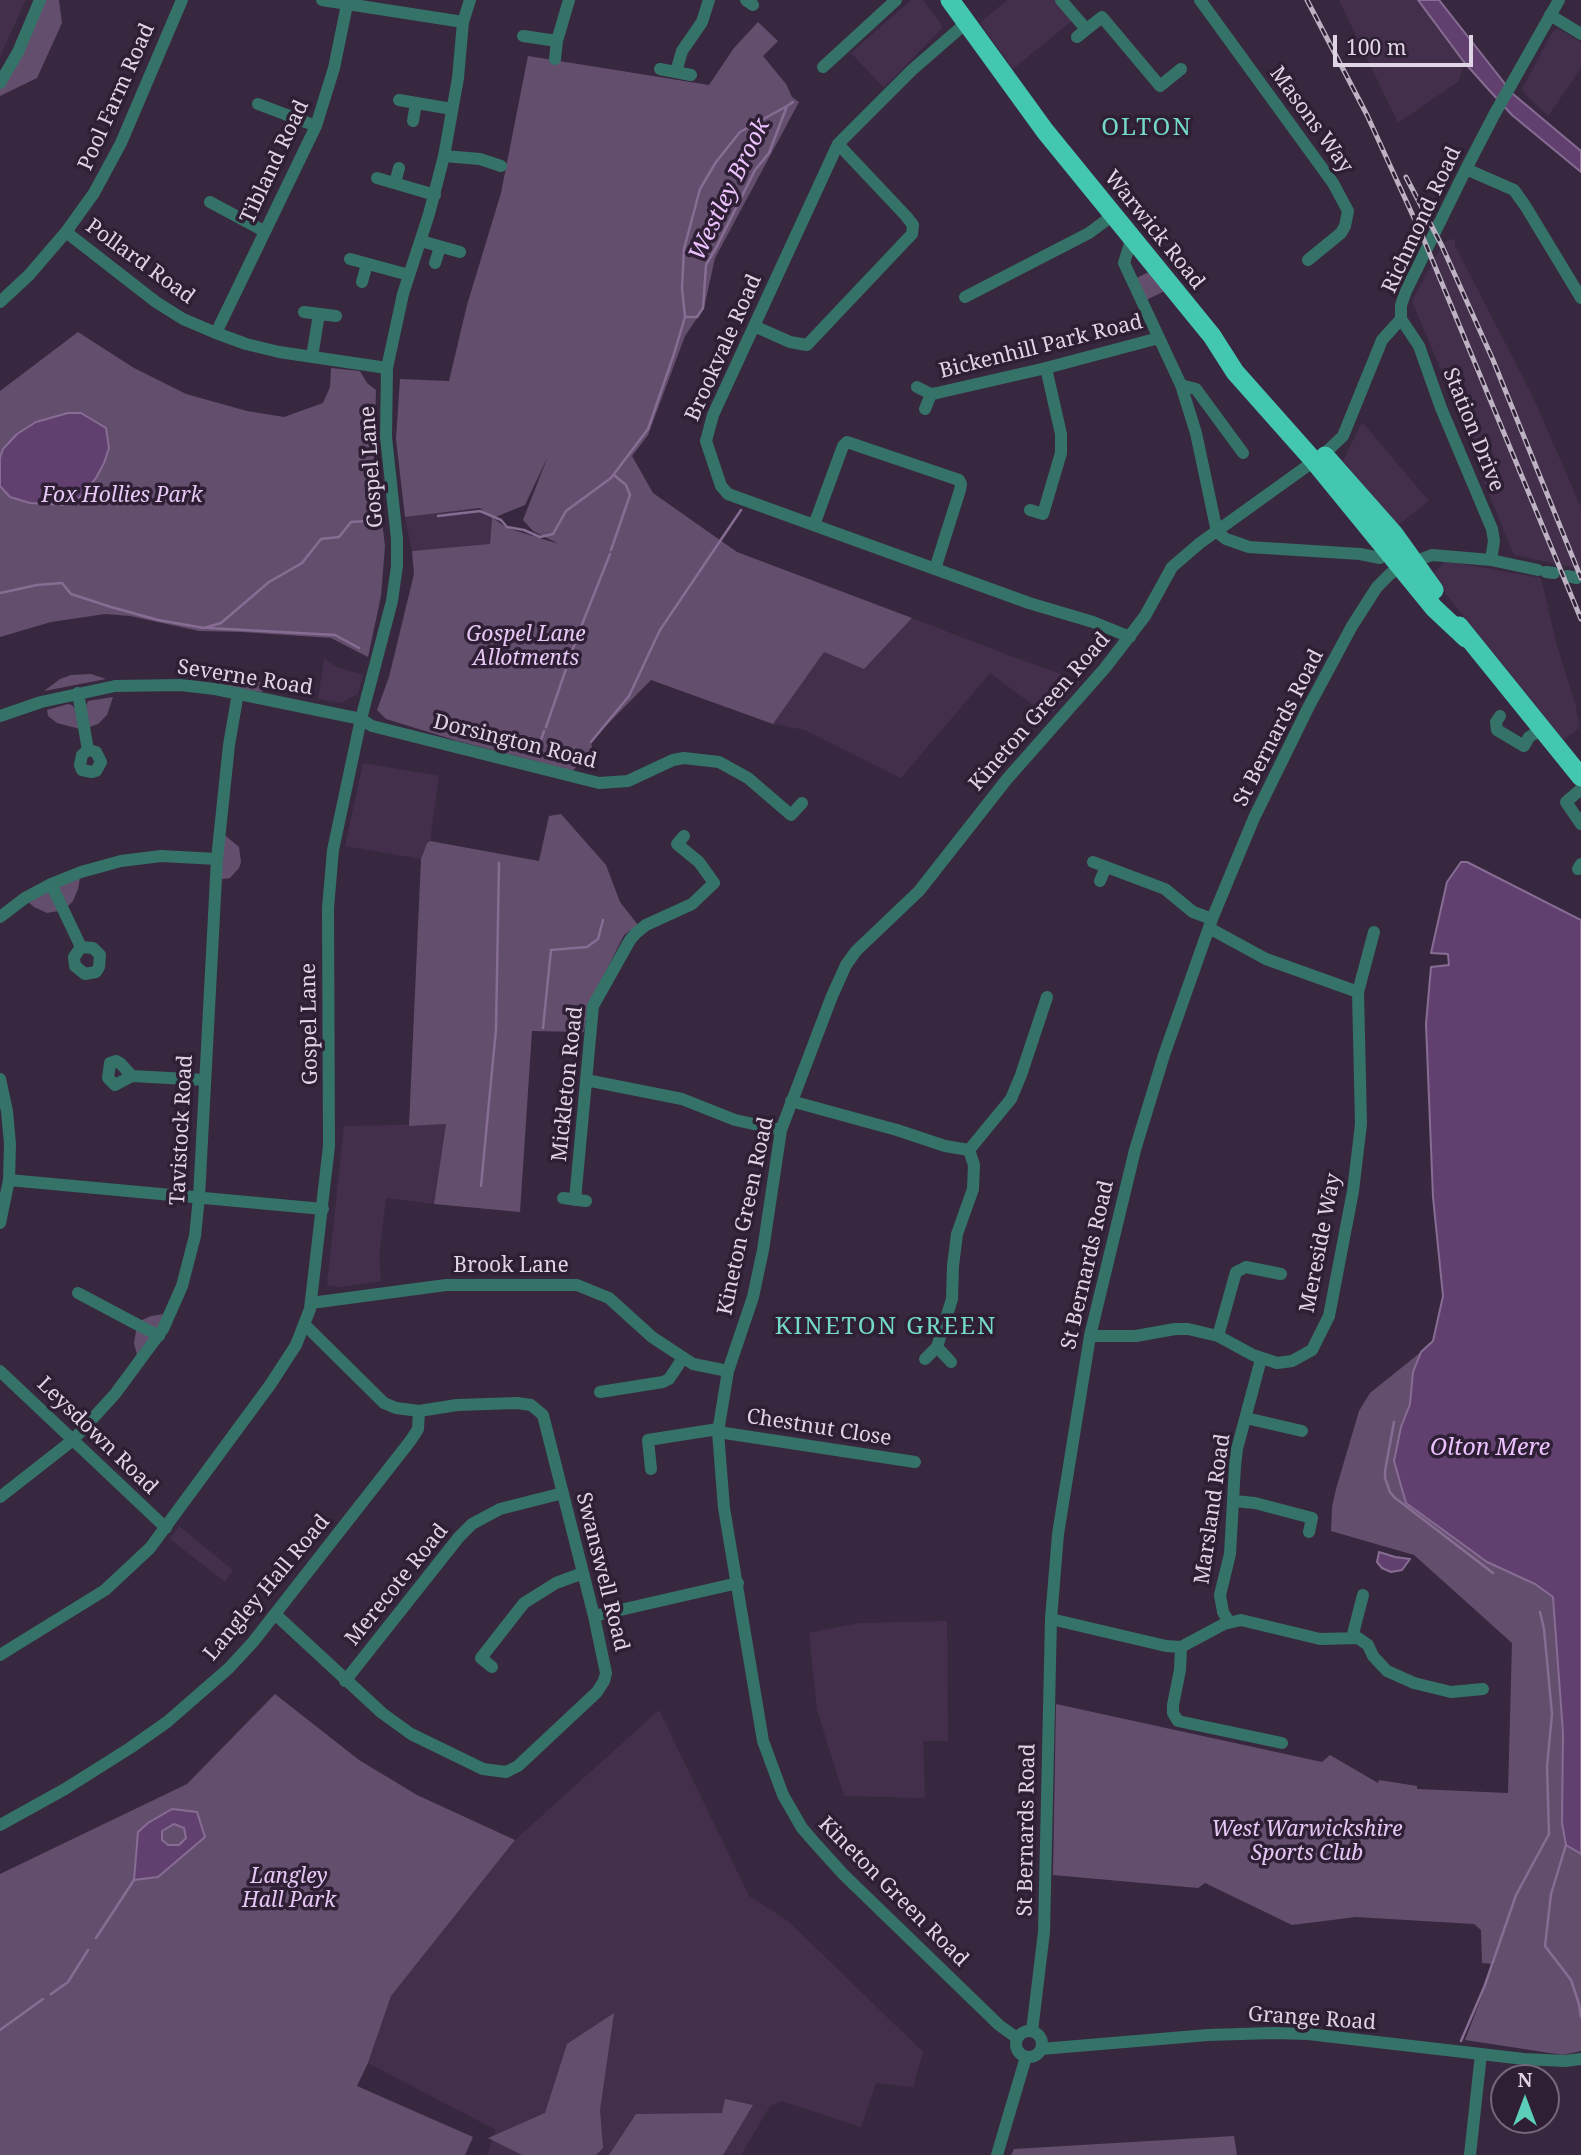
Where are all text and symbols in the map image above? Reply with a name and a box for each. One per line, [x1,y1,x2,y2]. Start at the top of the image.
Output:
street label: Pool Farm Road [73,20,161,174]
scale bar [1336,21,1476,65]
text: 100 m [1346,33,1407,61]
street label: Masons Way [1264,62,1358,178]
street label: Tibland Road [235,96,315,228]
district label: OLTON [1102,114,1192,142]
water label: Westley Brook [684,115,776,265]
street label: Richmond Road [1377,143,1467,297]
street label: Warwick Road [1098,165,1210,295]
street label: Pollard Road [81,214,199,310]
street label: Brookvale Road [680,271,768,425]
street label: Bickenhill Park Road [937,310,1145,384]
street label: Station Drive [1437,364,1509,496]
street label: Gospel Lane [355,405,389,529]
park label: Fox Hollies Park [42,483,202,509]
park label: Gospel Lane Allotments [466,622,586,672]
street label: Kineton Green Road [964,628,1116,796]
street label: St Bernards Road [1229,645,1329,811]
street label: Severne Road [175,655,315,701]
street label: Dorsington Road [431,710,599,774]
street label: Gospel Lane [296,963,324,1085]
street label: Mickleton Road [547,1005,589,1163]
street label: Tavistock Road [165,1054,199,1206]
street label: Kineton Green Road [713,1115,779,1317]
street label: Mereside Way [1295,1171,1347,1315]
street label: St Bernards Road [1056,1178,1120,1352]
street label: Brook Lane [453,1253,569,1279]
district label: KINETON GREEN [776,1313,996,1341]
street label: Leysdown Road [31,1372,163,1500]
street label: Chestnut Close [745,1404,893,1452]
street label: Marsland Road [1190,1432,1236,1586]
water label: Olton Mere [1430,1434,1550,1462]
street label: Swanswell Road [570,1490,634,1654]
street label: Langley Hall Road [199,1510,335,1666]
street label: Merecote Road [340,1519,454,1651]
street label: St Bernards Road [1013,1743,1041,1917]
street label: Kineton Green Road [813,1812,973,1972]
park label: West Warwickshire Sports Club [1211,1817,1403,1867]
park label: Langley Hall Park [242,1864,336,1914]
street label: Grange Road [1247,2002,1377,2036]
north arrow [1490,2064,1560,2134]
text: N [1518,2067,1532,2093]

